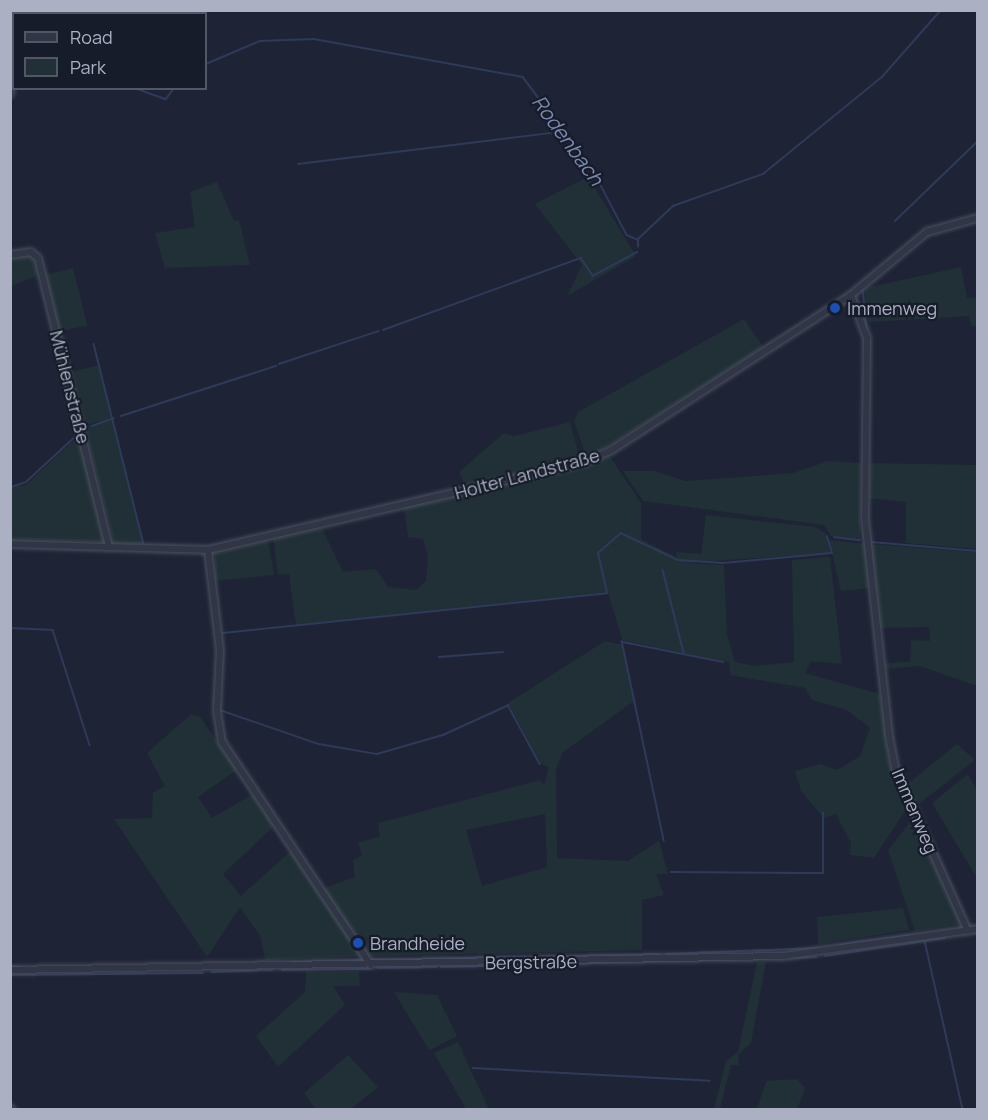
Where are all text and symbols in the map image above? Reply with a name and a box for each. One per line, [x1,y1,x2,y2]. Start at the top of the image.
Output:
legend [12,12,207,90]
text: Road [70,25,113,49]
text: Park [70,55,106,79]
water label: Rodenbach [527,90,609,190]
place label: Immenweg [847,297,937,319]
marker: Immenweg [828,301,842,315]
street label: Mühlenstraße [46,328,94,446]
street label: Holter Landstraße [452,444,602,504]
street label: Immenweg [887,765,943,857]
place label: Brandheide [370,932,465,954]
marker: Brandheide [351,936,365,950]
street label: Bergstraße [485,950,577,974]

